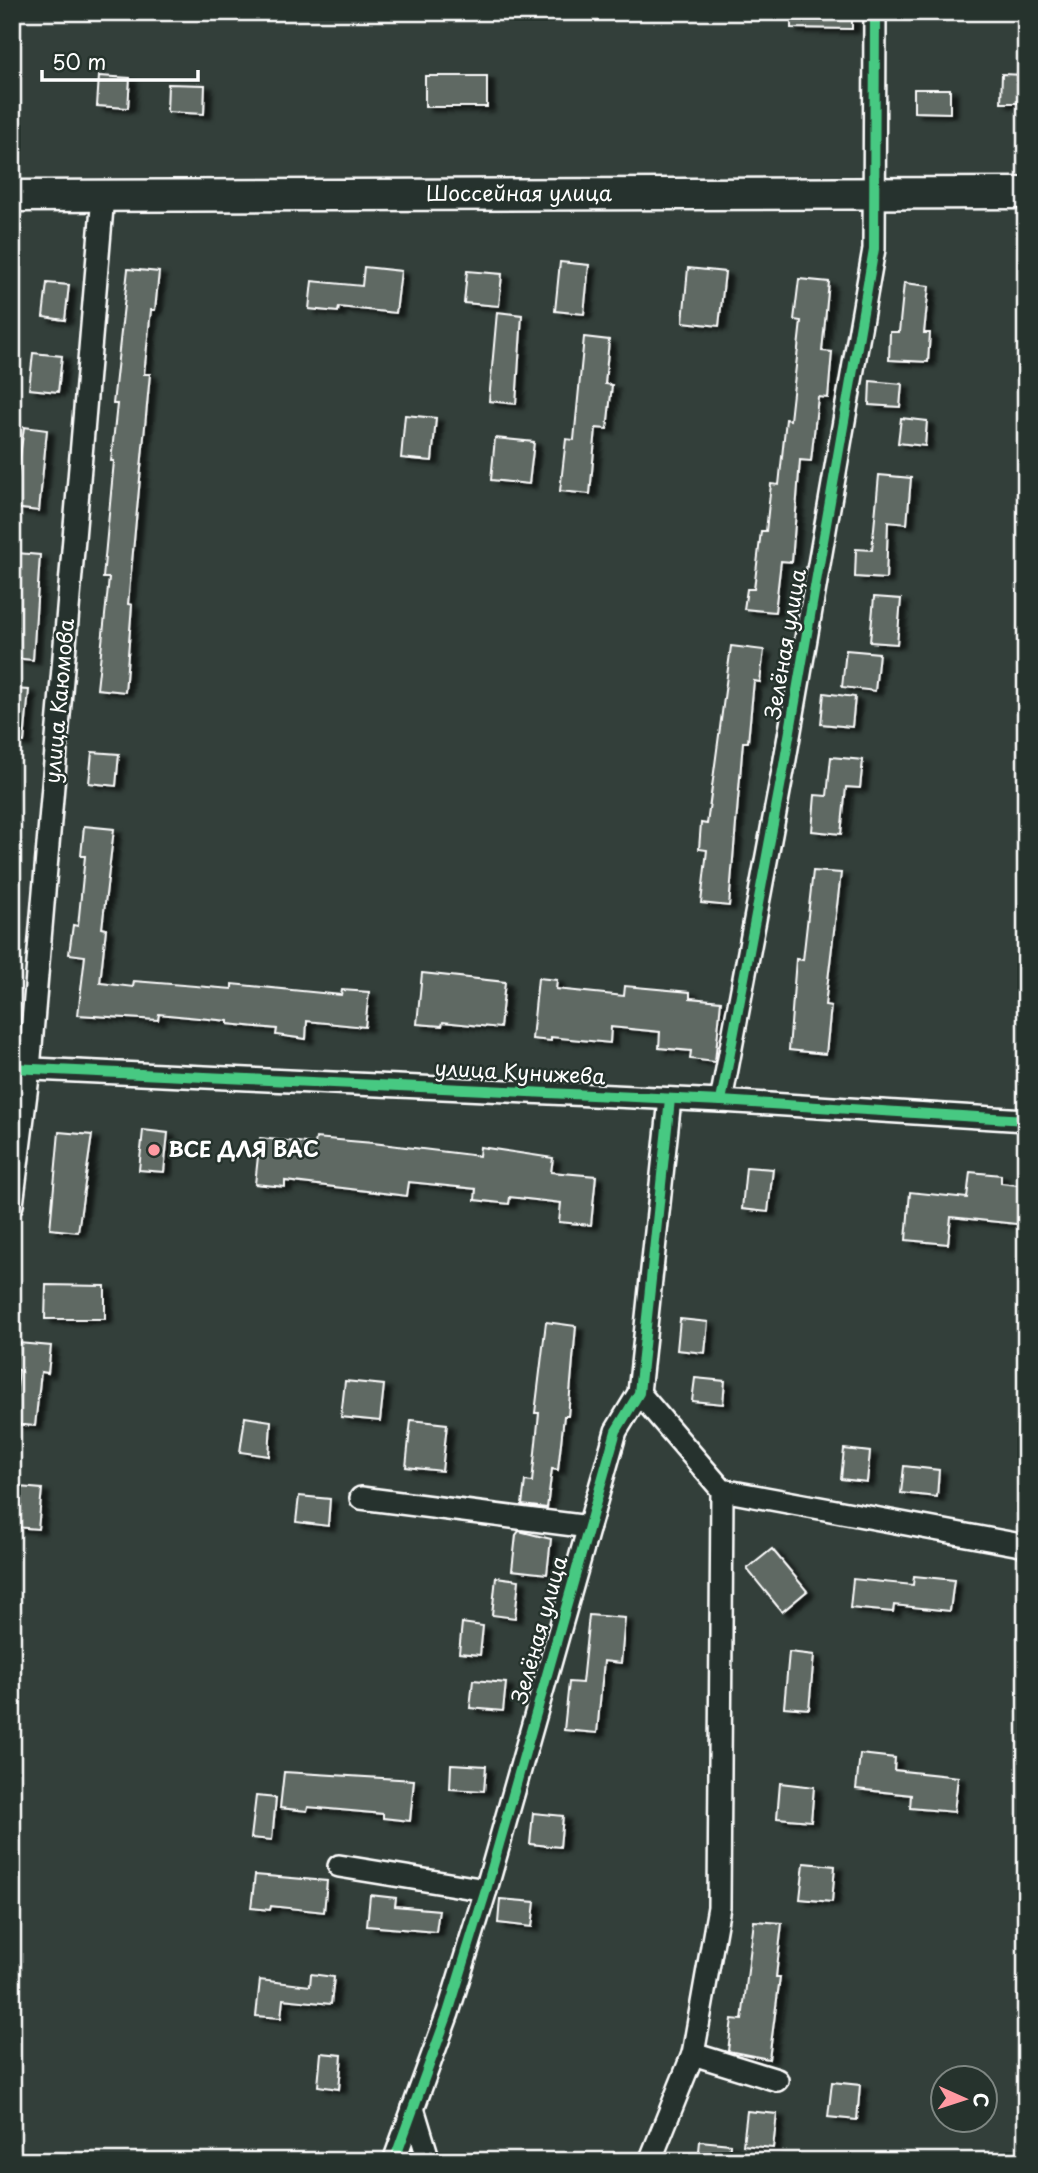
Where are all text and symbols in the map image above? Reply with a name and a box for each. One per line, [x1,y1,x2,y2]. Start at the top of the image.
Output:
scale bar [42,38,198,82]
text: 50 m [52,45,106,77]
street label: Шоссейная улица [426,176,613,208]
street label: Зелёная улица [755,565,813,722]
street label: улица Каюмова [35,617,81,785]
street label: улица Кунижева [434,1051,606,1091]
place label: ВСЕ ДЛЯ ВАС [168,1132,319,1164]
marker: ВСЕ ДЛЯ ВАС [146,1142,162,1158]
street label: Зелёная улица [502,1551,575,1707]
north arrow [930,2064,1000,2134]
text: С [968,2092,996,2108]

